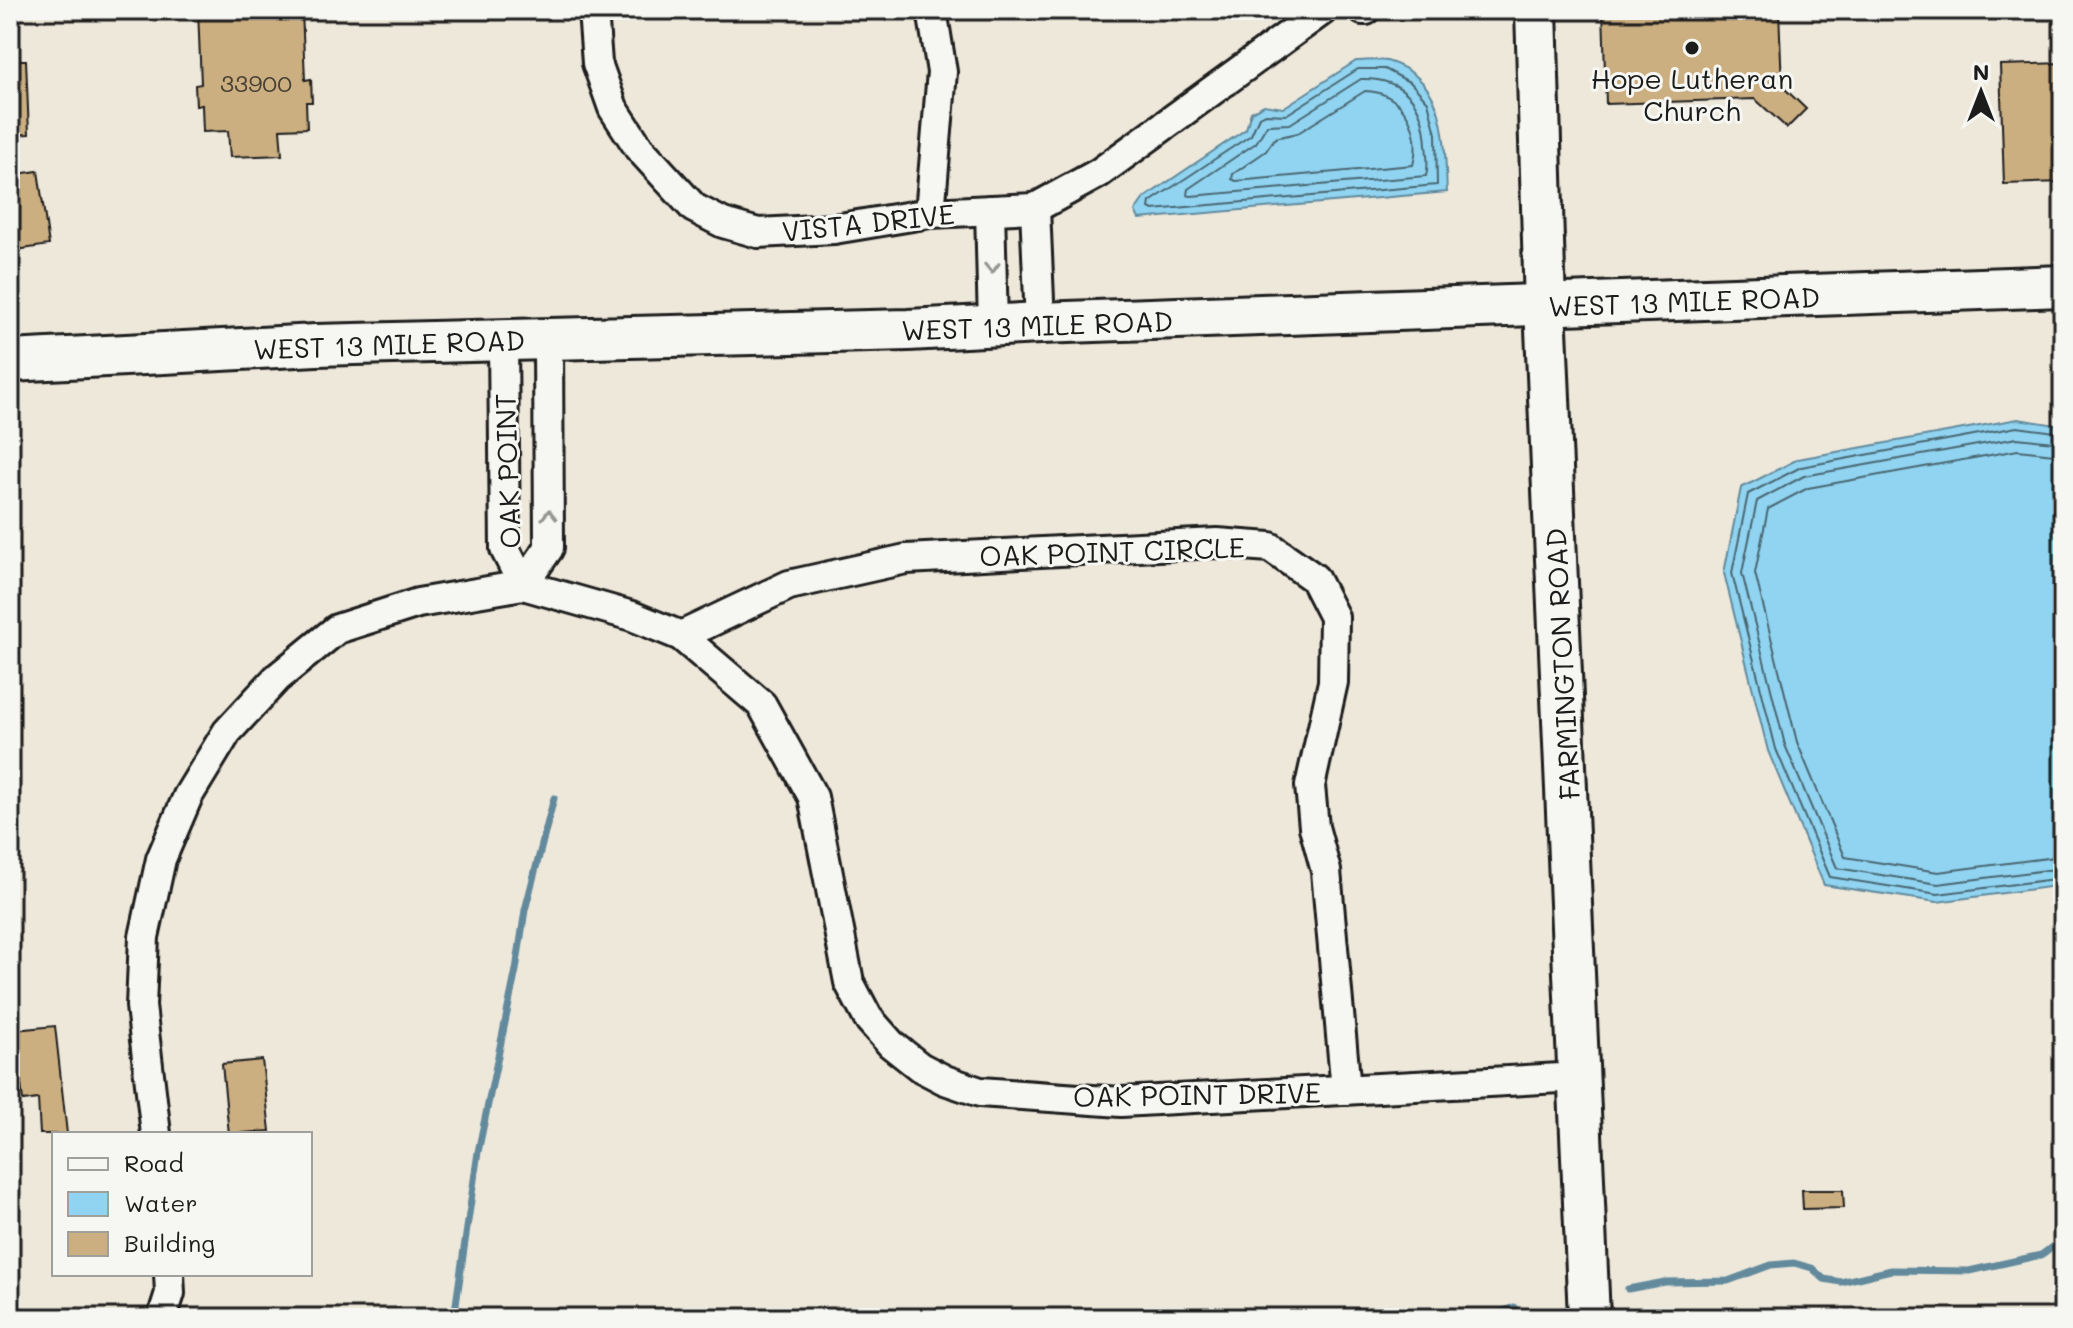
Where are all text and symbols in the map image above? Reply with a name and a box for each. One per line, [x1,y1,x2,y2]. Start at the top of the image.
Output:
marker: Hope Lutheran Church [1683,39,1701,57]
north arrow [1941,52,2021,132]
text: N [1973,57,1989,86]
place label: Hope Lutheran Church [1591,60,1793,128]
house number: 33900 [220,67,292,98]
street label: VISTA DRIVE [780,195,956,249]
one-way arrow [983,262,1000,275]
street label: WEST 13 MILE ROAD [1548,278,1820,324]
street label: WEST 13 MILE ROAD [901,302,1173,348]
street label: WEST 13 MILE ROAD [253,321,525,367]
street label: OAK POINT [486,393,528,549]
one-way arrow [540,508,558,521]
street label: FARMINGTON ROAD [1537,527,1587,801]
street label: OAK POINT CIRCLE [979,528,1245,574]
street label: OAK POINT DRIVE [1073,1074,1321,1114]
legend [52,1132,312,1276]
text: Road [124,1147,184,1178]
text: Water [124,1187,198,1218]
text: Building [124,1227,215,1258]

